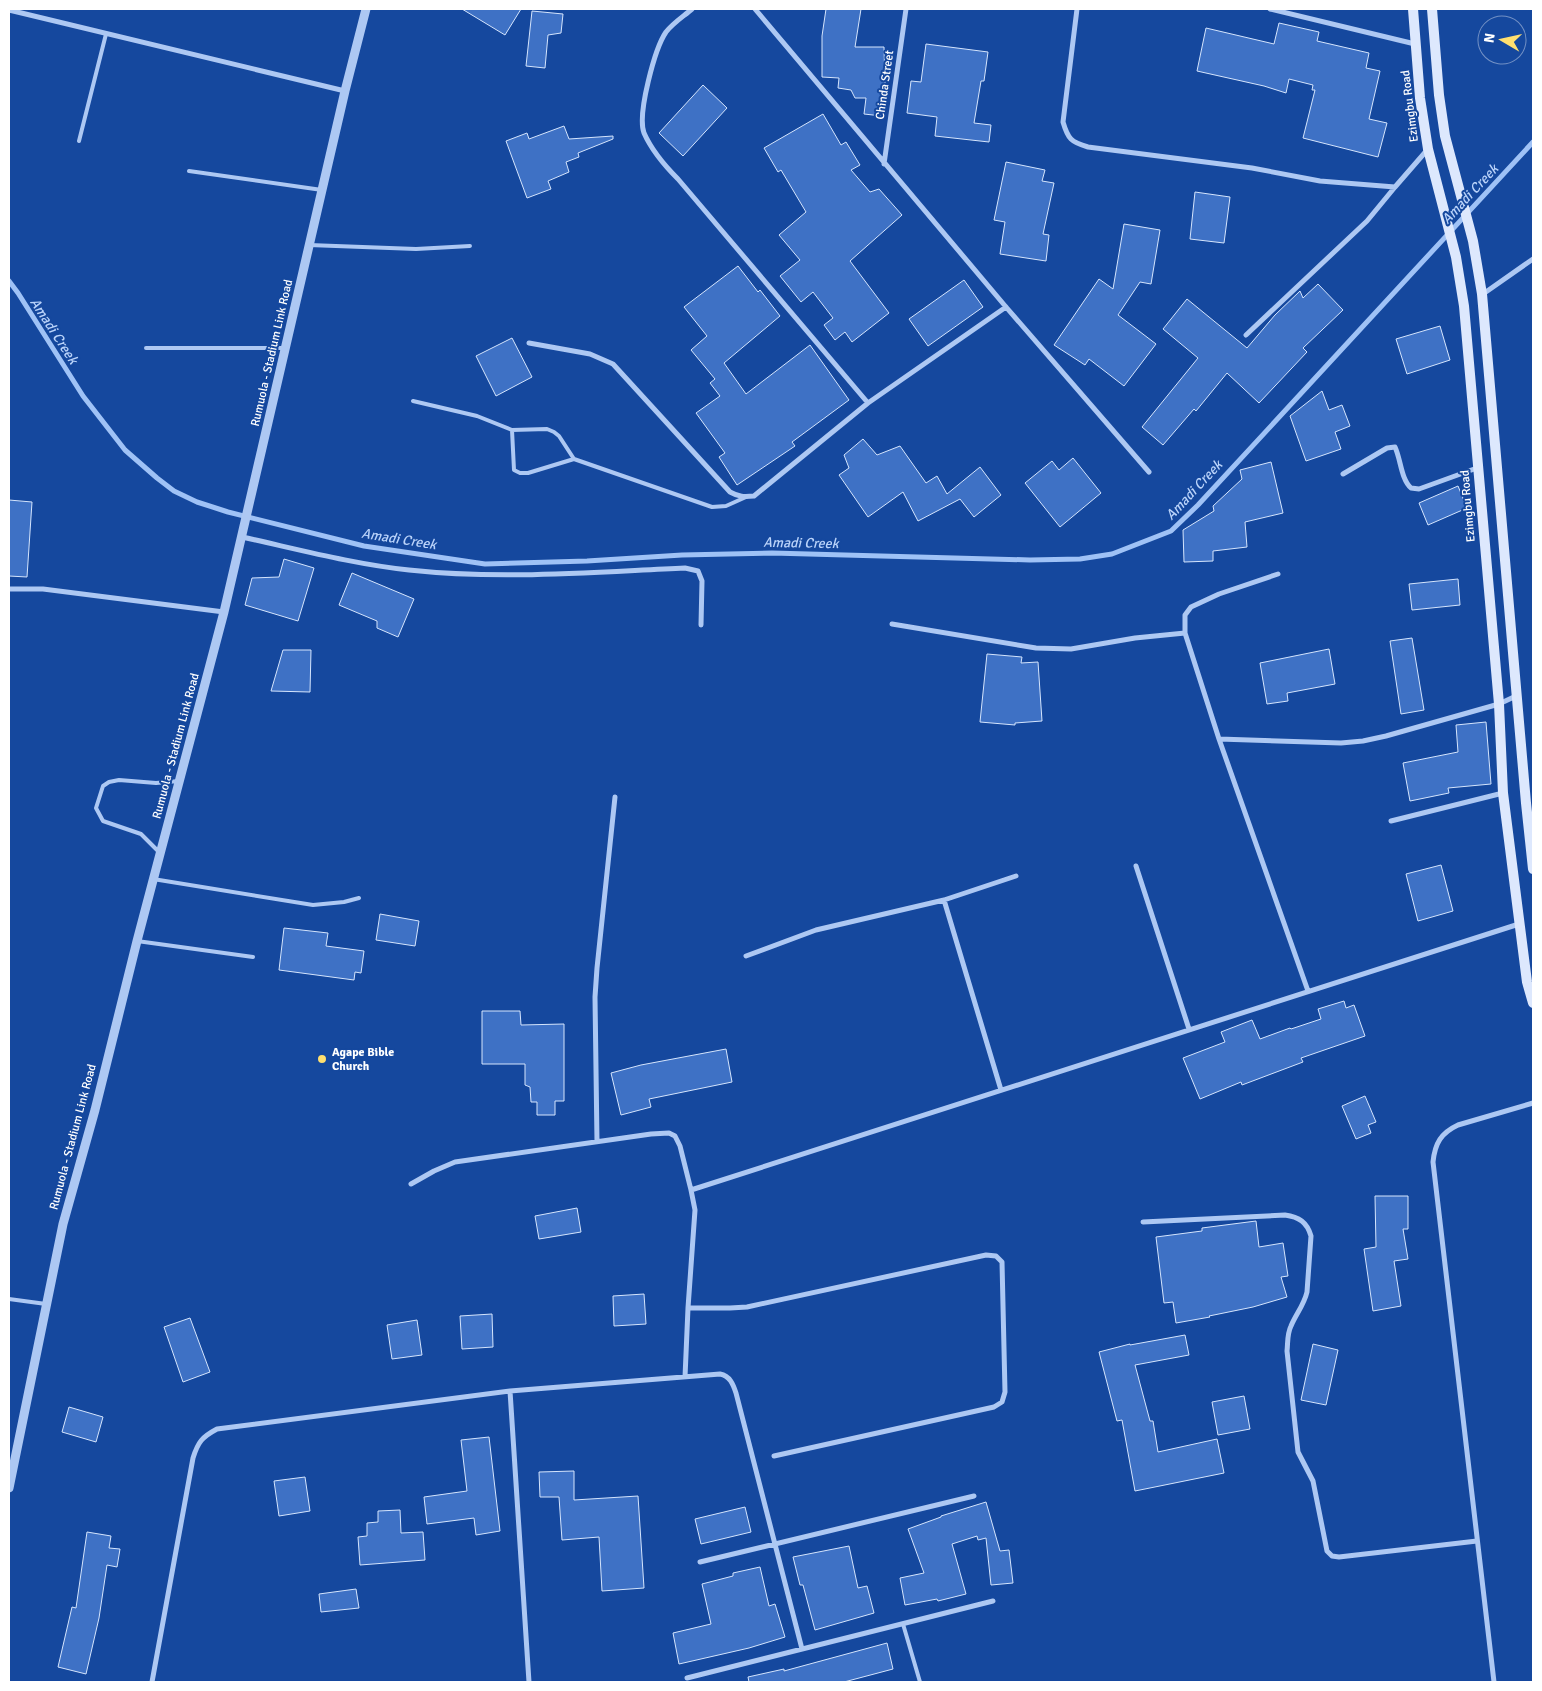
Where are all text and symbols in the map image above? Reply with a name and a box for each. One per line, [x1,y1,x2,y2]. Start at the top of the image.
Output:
north arrow [1477,15,1527,65]
text: N [1480,32,1499,44]
street label: Chinda Street [873,49,897,121]
street label: Ezimgbu Road [1398,69,1422,143]
water label: Amadi Creek [1438,159,1503,227]
street label: Rumuola - Stadium Link Road [248,278,296,428]
water label: Amadi Creek [26,295,83,369]
water label: Amadi Creek [1162,455,1227,523]
street label: Ezimgbu Road [1457,469,1479,543]
water label: Amadi Creek [360,525,440,554]
water label: Amadi Creek [763,534,841,552]
street label: Rumuola - Stadium Link Road [149,671,203,821]
place label: Agape Bible Church [332,1045,394,1074]
marker: Agape Bible Church [316,1053,328,1065]
street label: Rumuola - Stadium Link Road [46,1062,100,1212]

